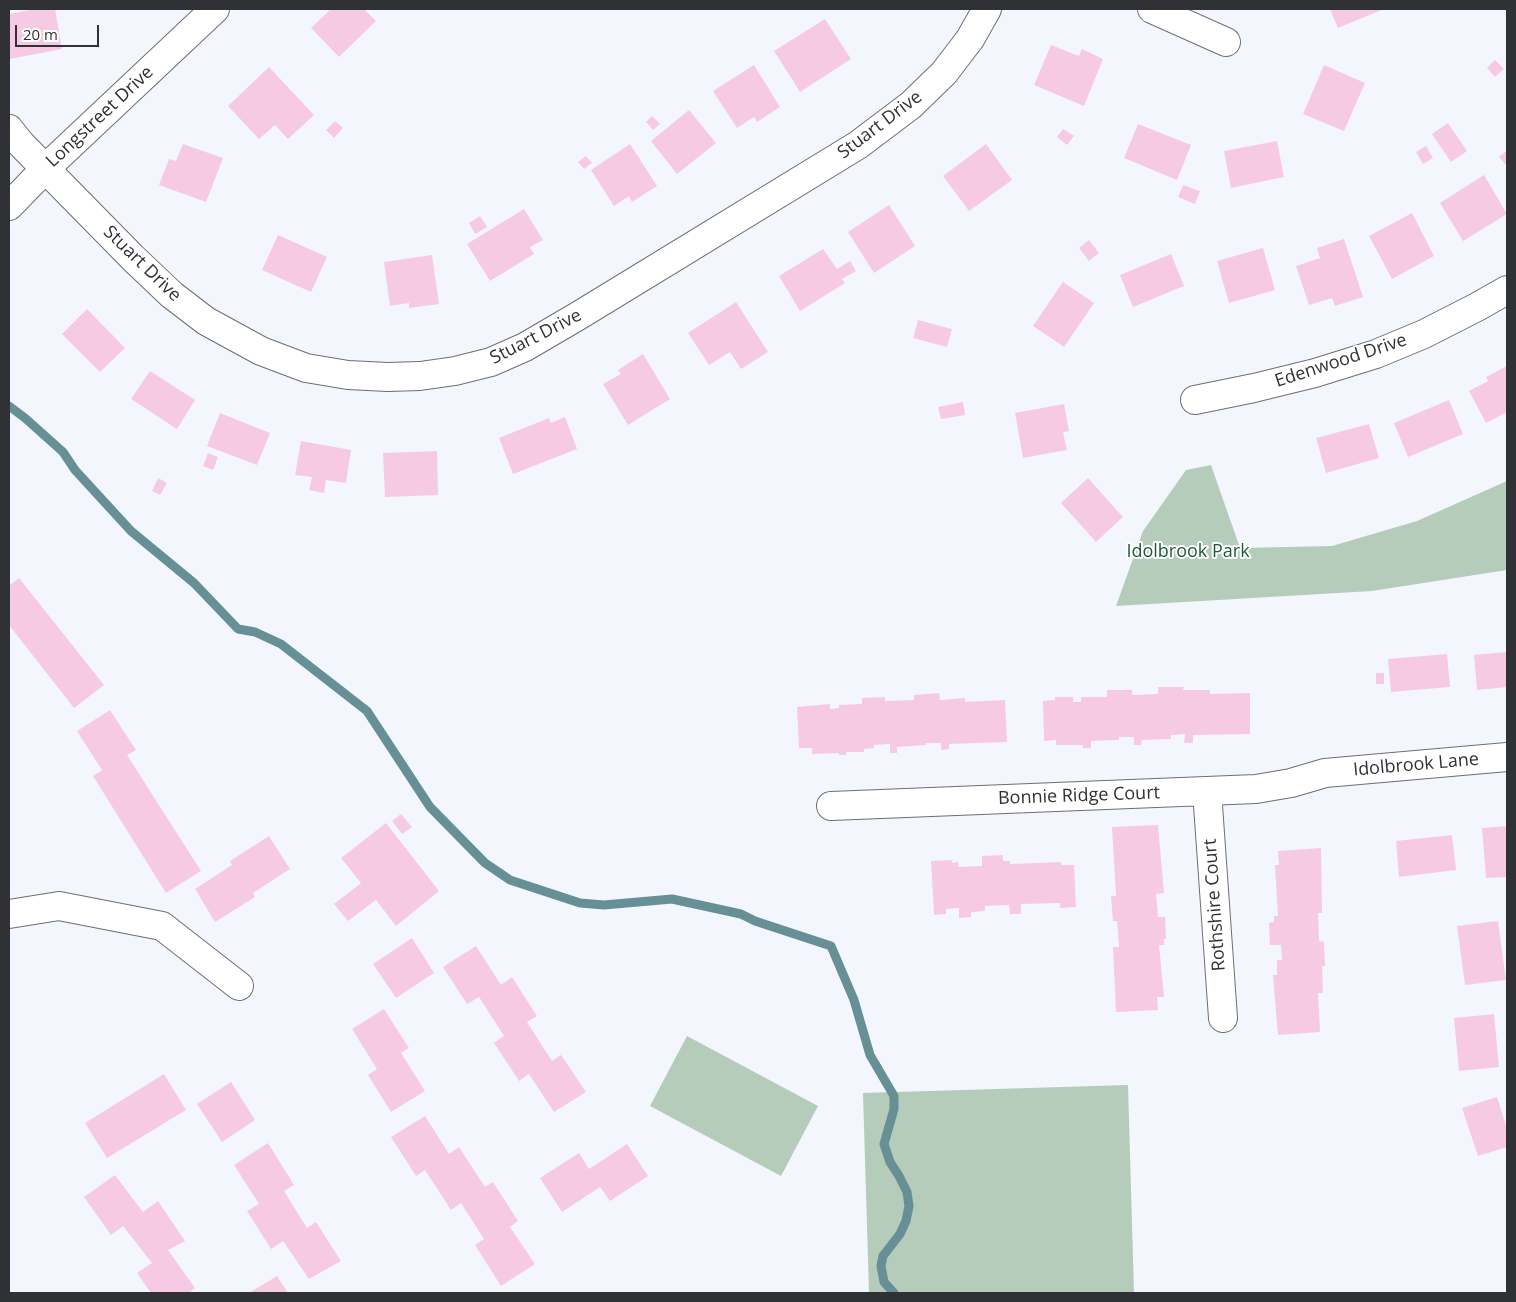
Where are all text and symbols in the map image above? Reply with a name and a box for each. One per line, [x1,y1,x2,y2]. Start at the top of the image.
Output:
scale bar [18,15,101,47]
text: 20 m [23,24,58,44]
street label: Longstreet Drive [42,62,158,172]
street label: Stuart Drive [834,86,926,164]
street label: Stuart Drive [99,222,185,306]
street label: Stuart Drive [487,305,585,369]
street label: Edenwood Drive [1272,329,1410,393]
park label: Idolbrook Park [1126,541,1250,563]
street label: Idolbrook Lane [1352,749,1480,781]
street label: Bonnie Ridge Court [998,782,1160,810]
street label: Rothshire Court [1200,838,1230,972]

